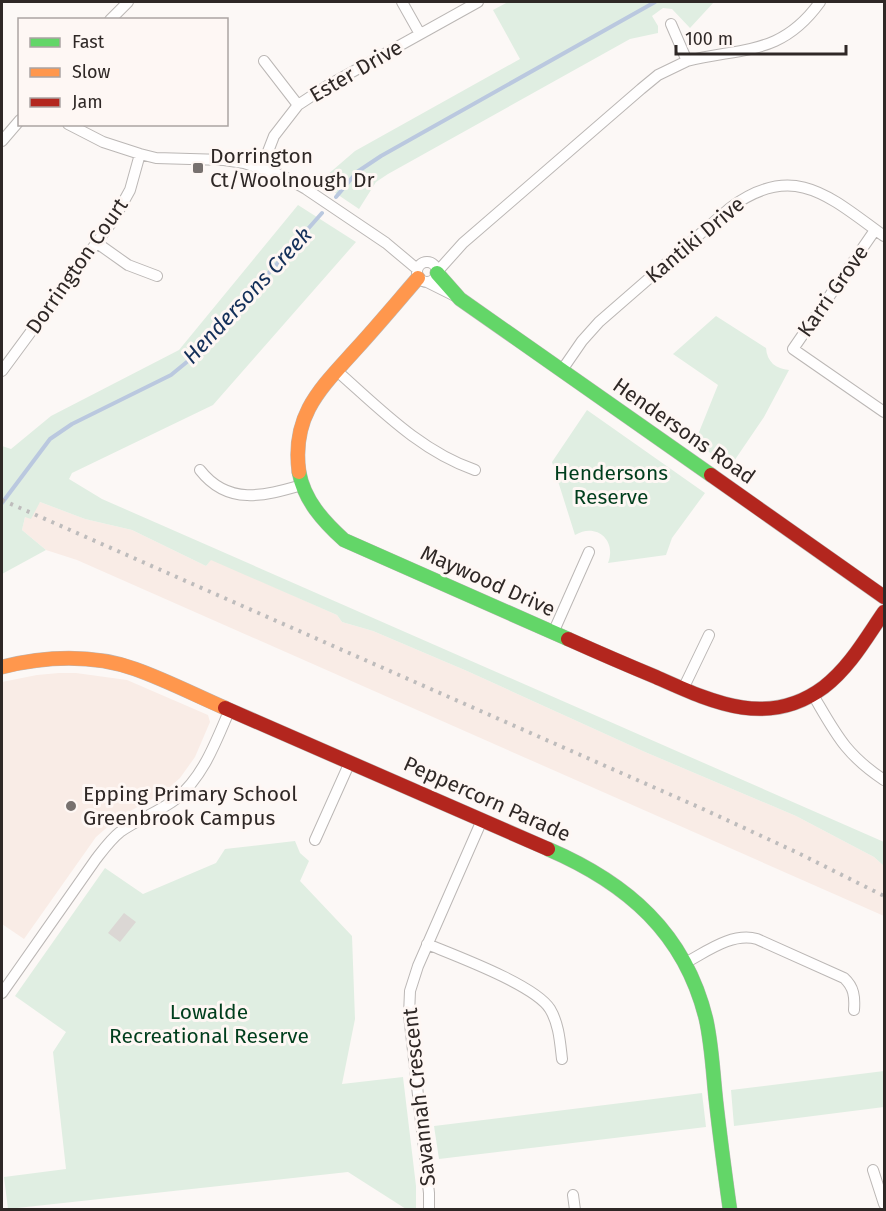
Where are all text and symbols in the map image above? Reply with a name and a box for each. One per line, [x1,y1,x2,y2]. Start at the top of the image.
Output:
legend [18,18,228,126]
scale bar [676,18,846,56]
text: 100 m [685,28,733,50]
text: Fast [72,31,105,53]
street label: Ester Drive [305,34,407,108]
text: Slow [72,61,111,83]
text: Jam [72,91,103,113]
place label: Dorrington Ct/Woolnough Dr [210,143,375,193]
marker: Dorrington Ct/Woolnough Dr [191,161,205,175]
street label: Kantiki Drive [640,191,750,289]
street label: Dorrington Court [20,193,134,339]
water label: Hendersons Creek [177,221,318,369]
street label: Karri Grove [792,240,874,342]
street label: Hendersons Road [608,372,760,490]
park label: Hendersons Reserve [554,460,668,510]
street label: Maywood Drive [417,540,559,622]
street label: Peppercorn Parade [399,751,575,847]
place label: Epping Primary School Greenbrook Campus [83,781,297,831]
marker: Epping Primary School Greenbrook Campus [64,799,78,813]
park label: Lowalde Recreational Reserve [109,999,309,1049]
street label: Savannah Crescent [397,1006,441,1187]

